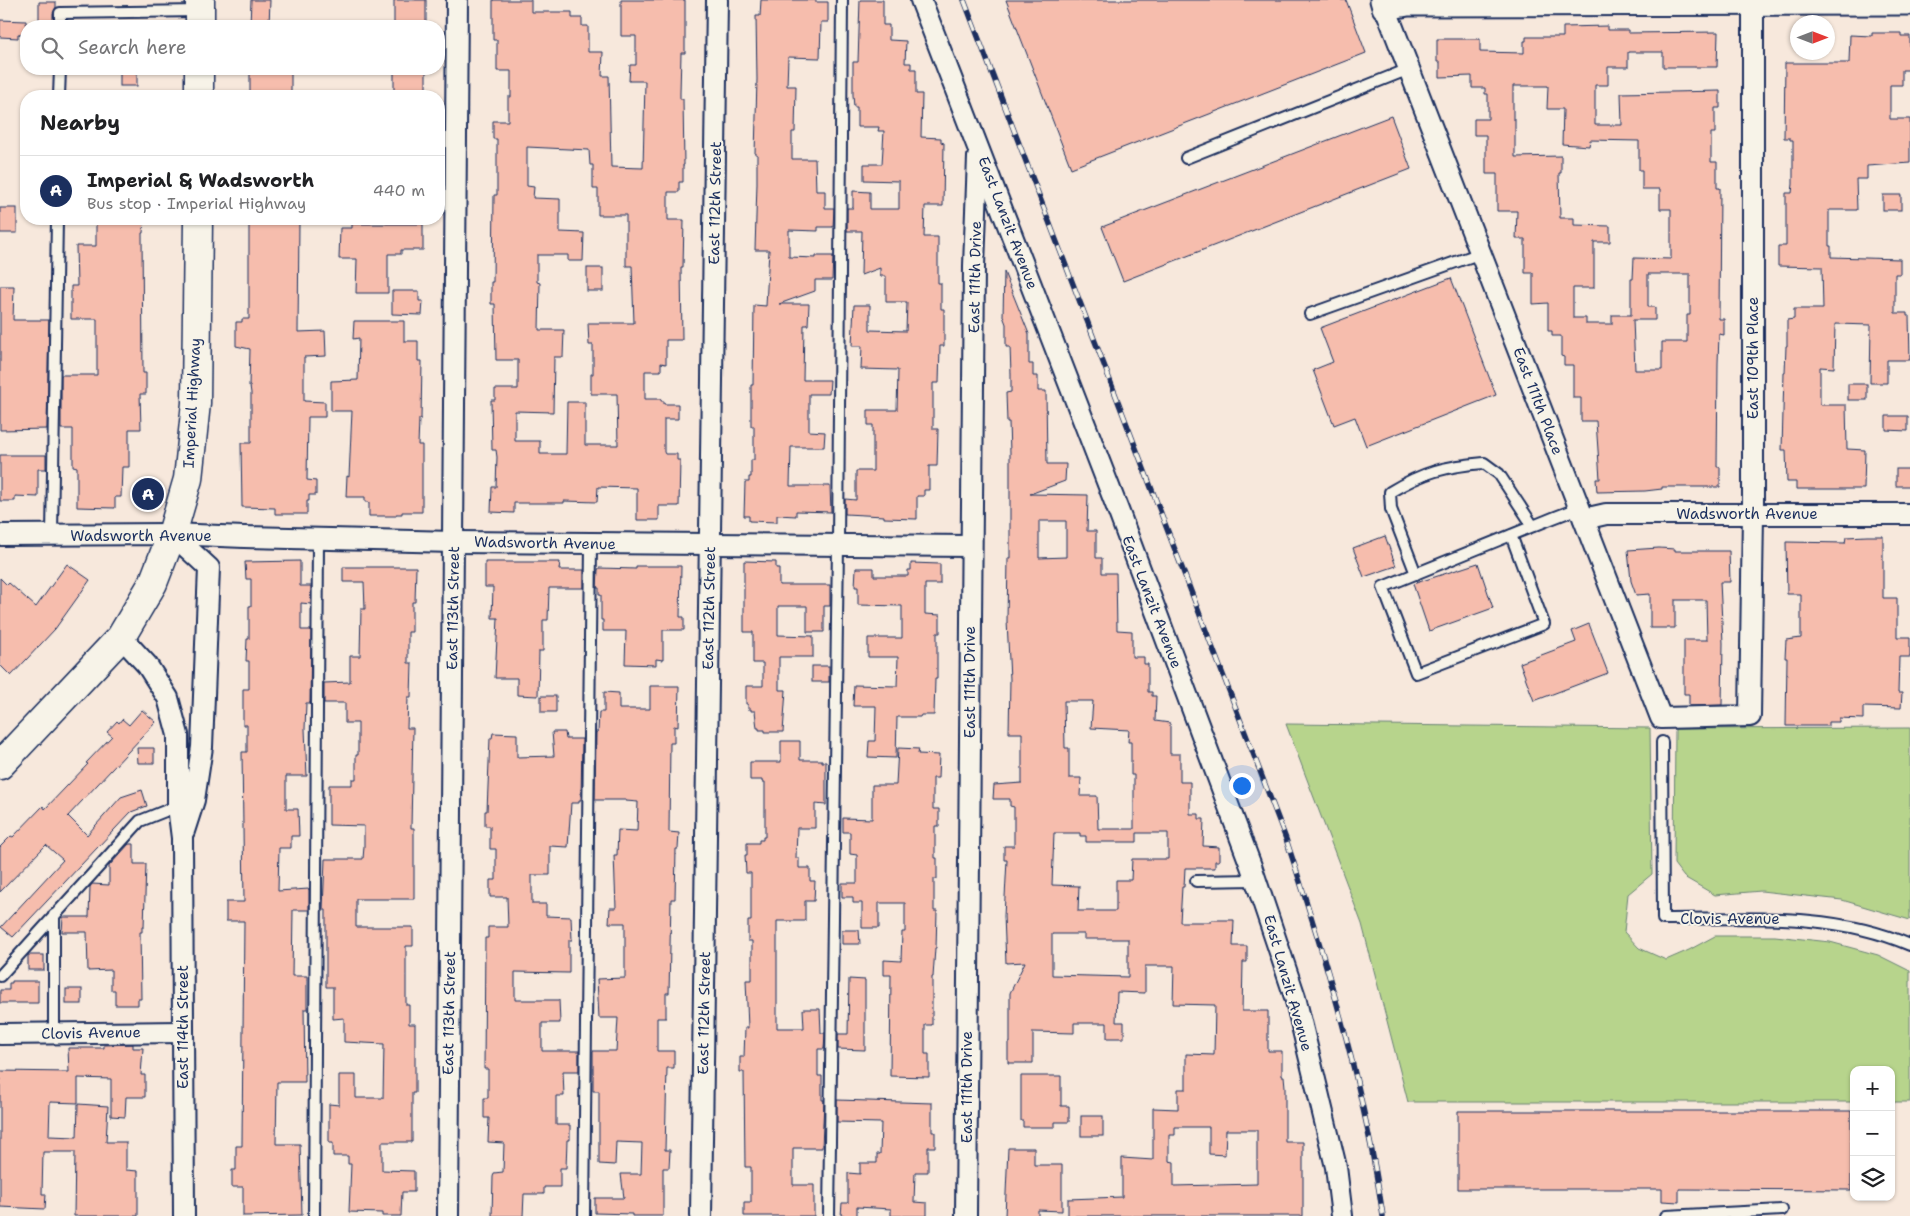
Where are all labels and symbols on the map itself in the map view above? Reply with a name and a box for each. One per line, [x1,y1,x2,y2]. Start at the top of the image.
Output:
north arrow [1790,15,1835,60]
street label: East 112th Street [704,141,726,265]
street label: East Lanzit Avenue [973,154,1043,292]
street label: East 111th Drive [964,221,986,333]
street label: East 109th Place [1743,297,1763,419]
street label: Imperial Highway [179,337,205,469]
street label: East 111th Place [1508,344,1568,458]
pin: A [132,475,164,513]
street label: Wadsworth Avenue [1676,504,1818,524]
street label: Wadsworth Avenue [70,526,212,546]
street label: Wadsworth Avenue [474,532,616,554]
street label: East Lanzit Avenue [1117,533,1187,671]
street label: East 113th Street [442,546,464,670]
street label: East 112th Street [698,546,720,670]
street label: East 111th Drive [960,626,980,738]
your location [1229,773,1255,799]
street label: Clovis Avenue [1680,909,1780,929]
street label: East Lanzit Avenue [1259,913,1317,1053]
street label: East 113th Street [438,951,460,1075]
street label: East 112th Street [693,951,715,1075]
street label: East 114th Street [173,965,193,1089]
street label: Clovis Avenue [41,1022,141,1044]
street label: East 111th Drive [957,1031,977,1143]

